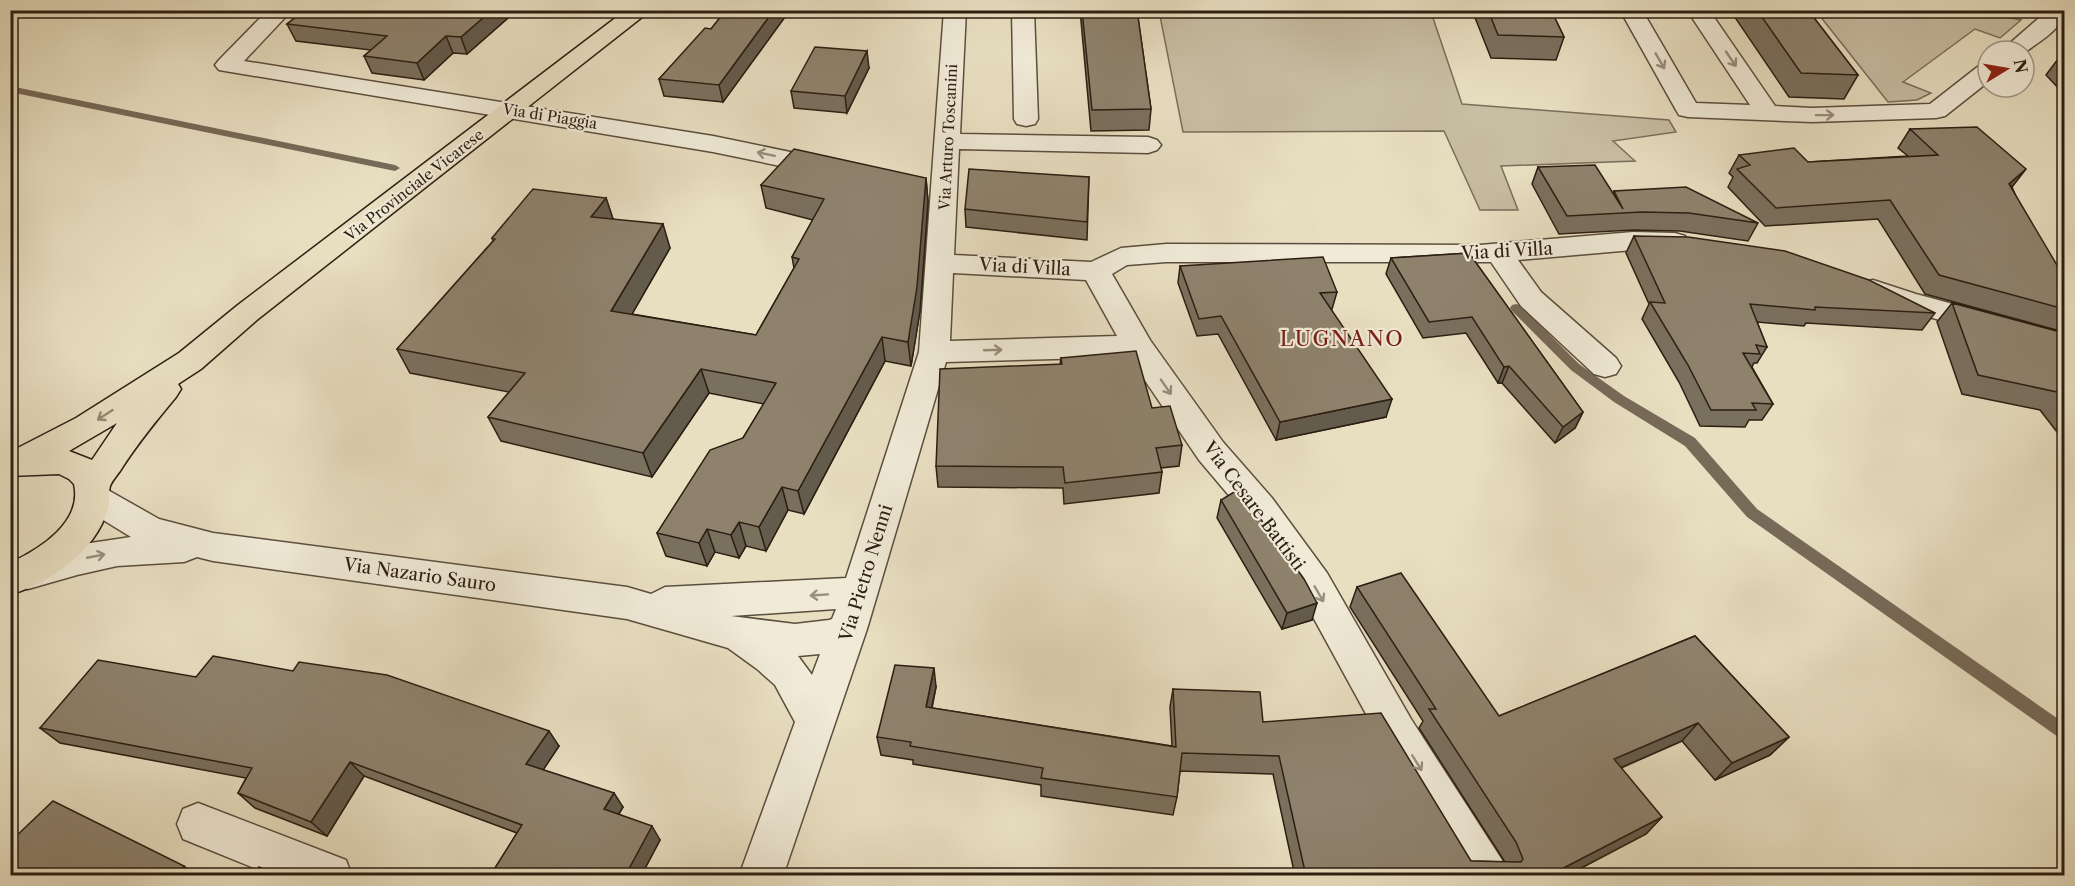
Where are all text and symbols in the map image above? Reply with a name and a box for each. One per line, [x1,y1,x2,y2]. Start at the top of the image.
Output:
north arrow [1976,39,2036,99]
one-way arrow [1725,50,1737,67]
one-way arrow [1654,52,1666,69]
text: N [2010,57,2032,75]
street label: Via Arturo Toscanini [935,63,961,212]
street label: Via di Piaggia [500,99,599,133]
one-way arrow [1815,109,1835,121]
street label: Via Provinciale Vicarese [340,125,487,246]
one-way arrow [756,148,776,159]
street label: Via di Villa [1460,238,1554,264]
street label: Via di Villa [978,254,1072,280]
district label: LUGNANO [1280,326,1404,351]
one-way arrow [982,345,1002,356]
one-way arrow [1160,378,1172,395]
one-way arrow [97,409,114,421]
street label: Via Cesare Battisti [1198,436,1310,575]
street label: Via Pietro Nenni [834,501,897,645]
one-way arrow [86,550,105,561]
street label: Via Nazario Sauro [341,553,498,597]
one-way arrow [1314,585,1326,602]
one-way arrow [809,590,829,601]
one-way arrow [1411,754,1423,771]

